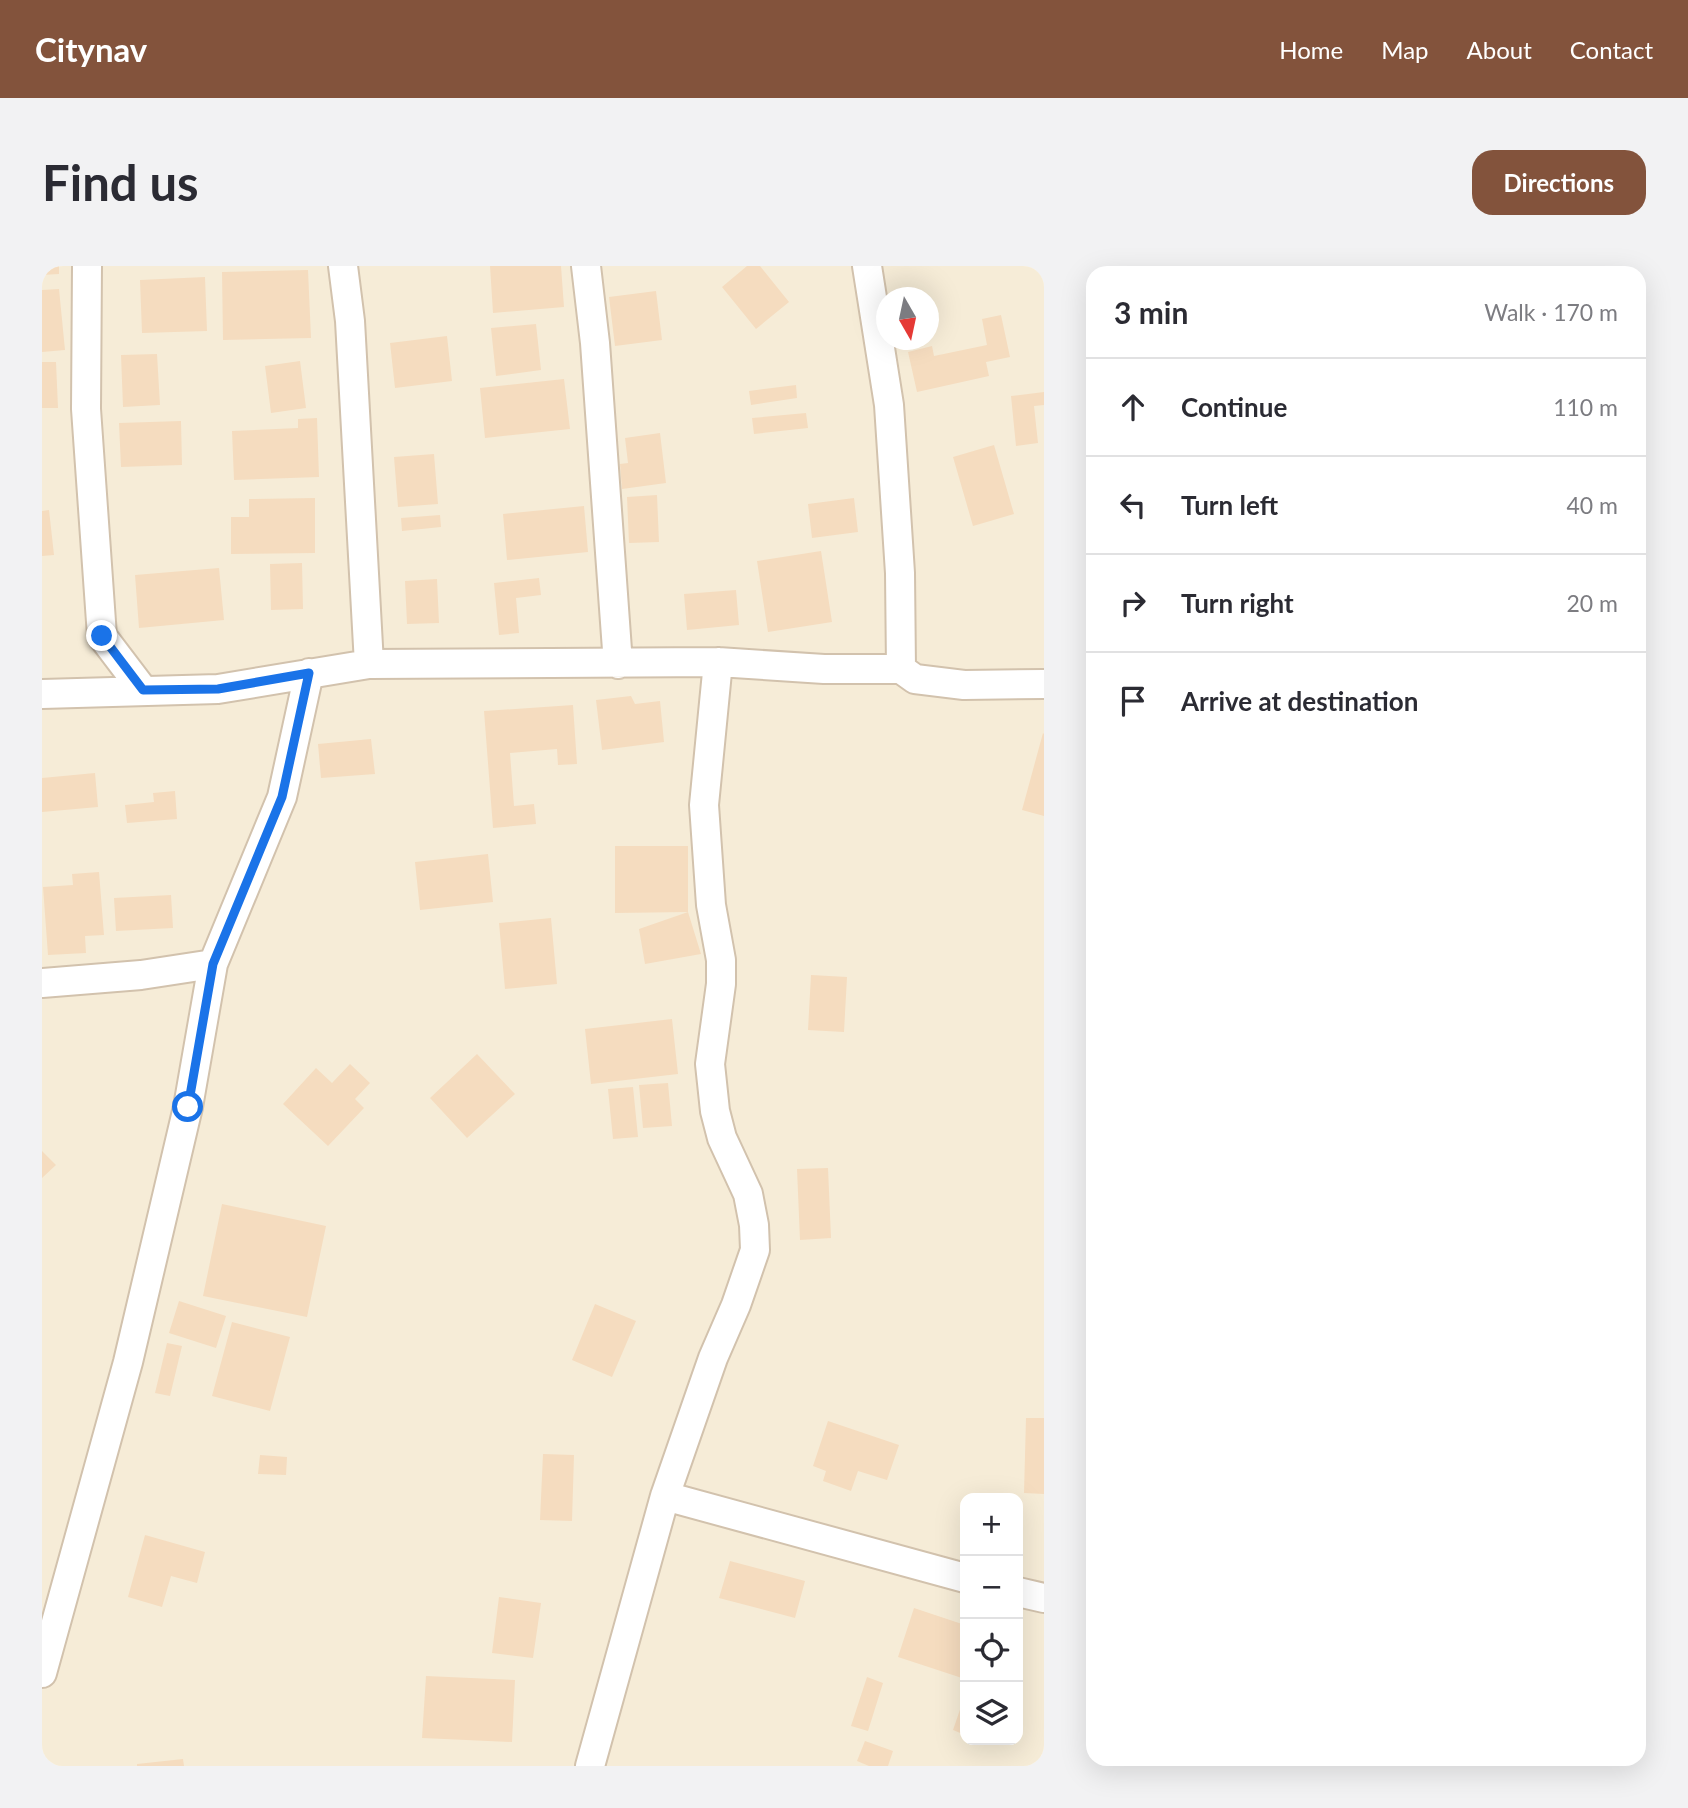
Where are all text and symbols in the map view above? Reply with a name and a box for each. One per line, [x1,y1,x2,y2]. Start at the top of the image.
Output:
text: Citynav [35,29,147,69]
text: Home [1279,35,1343,64]
text: Map [1381,35,1429,64]
text: About [1467,35,1532,64]
text: Contact [1570,35,1653,64]
button: Directions [1472,150,1646,215]
text: Find us [42,153,199,211]
north arrow [876,287,939,350]
text: 3 min [1114,294,1188,330]
text: Walk · 170 m [1484,298,1618,326]
icon: ahead [1114,388,1152,426]
text: Continue [1181,391,1287,423]
text: 110 m [1553,393,1618,421]
icon: left [1114,486,1152,524]
text: Turn left [1181,489,1278,521]
text: 40 m [1567,491,1618,519]
icon: right [1114,584,1152,622]
text: Turn right [1181,587,1294,619]
text: 20 m [1567,589,1618,617]
route end [86,620,117,651]
icon: arrive [1114,682,1152,720]
text: Arrive at destination [1181,685,1418,717]
route start [172,1091,203,1122]
map controls [960,1493,1023,1745]
button: + [960,1493,1023,1556]
button: − [960,1556,1023,1619]
button: locate [960,1619,1023,1682]
button: layers [960,1682,1023,1745]

